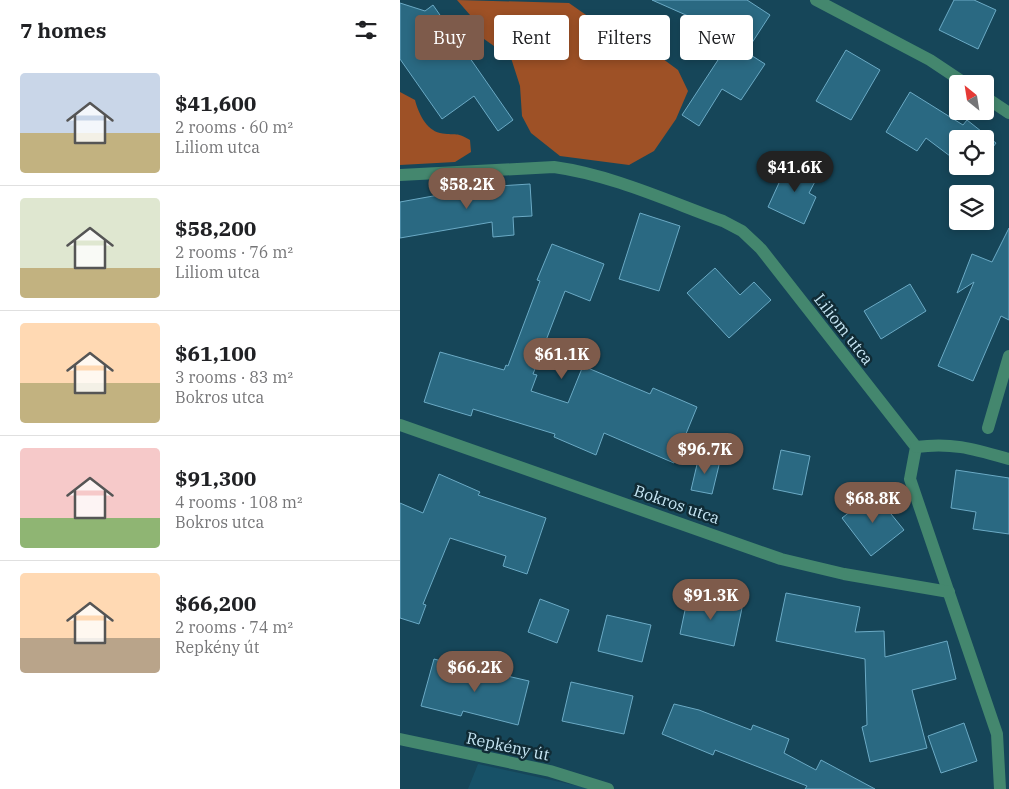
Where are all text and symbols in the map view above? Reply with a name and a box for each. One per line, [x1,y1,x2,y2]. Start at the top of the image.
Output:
chip: Buy [415,15,484,60]
chip: Rent [494,15,569,60]
chip: Filters [579,15,670,60]
chip: New [680,15,753,60]
text: 7 homes [20,16,106,44]
icon: filters [352,16,380,44]
north arrow [949,75,994,120]
map controls [949,75,994,230]
text: $41,600 [175,89,256,117]
icon: home [60,93,120,153]
text: 2 rooms · 60 m² [175,117,293,137]
button: locate [949,130,994,175]
text: Liliom utca [175,137,260,157]
pin: $41.6K [754,150,836,193]
text: $41.6K [767,157,823,177]
pin: $58.2K [426,168,508,210]
text: $58.2K [439,174,495,194]
button: layers [949,185,994,230]
text: $58,200 [175,214,256,242]
icon: home [60,218,120,278]
text: 2 rooms · 76 m² [175,242,293,262]
text: Liliom utca [175,262,260,282]
street label: Liliom utca [810,289,878,369]
pin: $61.1K [521,338,603,380]
text: $61,100 [175,339,256,367]
icon: home [60,343,120,403]
text: $61.1K [534,344,590,364]
text: 3 rooms · 83 m² [175,367,293,387]
text: Bokros utca [175,387,264,407]
pin: $96.7K [664,432,746,475]
text: $96.7K [677,439,733,459]
text: $91,300 [175,464,256,492]
icon: home [60,468,120,528]
street label: Bokros utca [632,480,723,528]
pin: $68.8K [832,482,914,524]
text: $68.8K [845,488,901,508]
text: 4 rooms · 108 m² [175,492,303,512]
text: Bokros utca [175,512,264,532]
pin: $91.3K [670,578,752,621]
text: $91.3K [683,585,739,605]
text: $66,200 [175,589,256,617]
icon: home [60,593,120,653]
text: 2 rooms · 74 m² [175,617,293,637]
text: Repkény út [175,637,259,657]
pin: $66.2K [434,650,516,693]
text: $66.2K [447,657,503,677]
street label: Repkény út [465,727,552,765]

